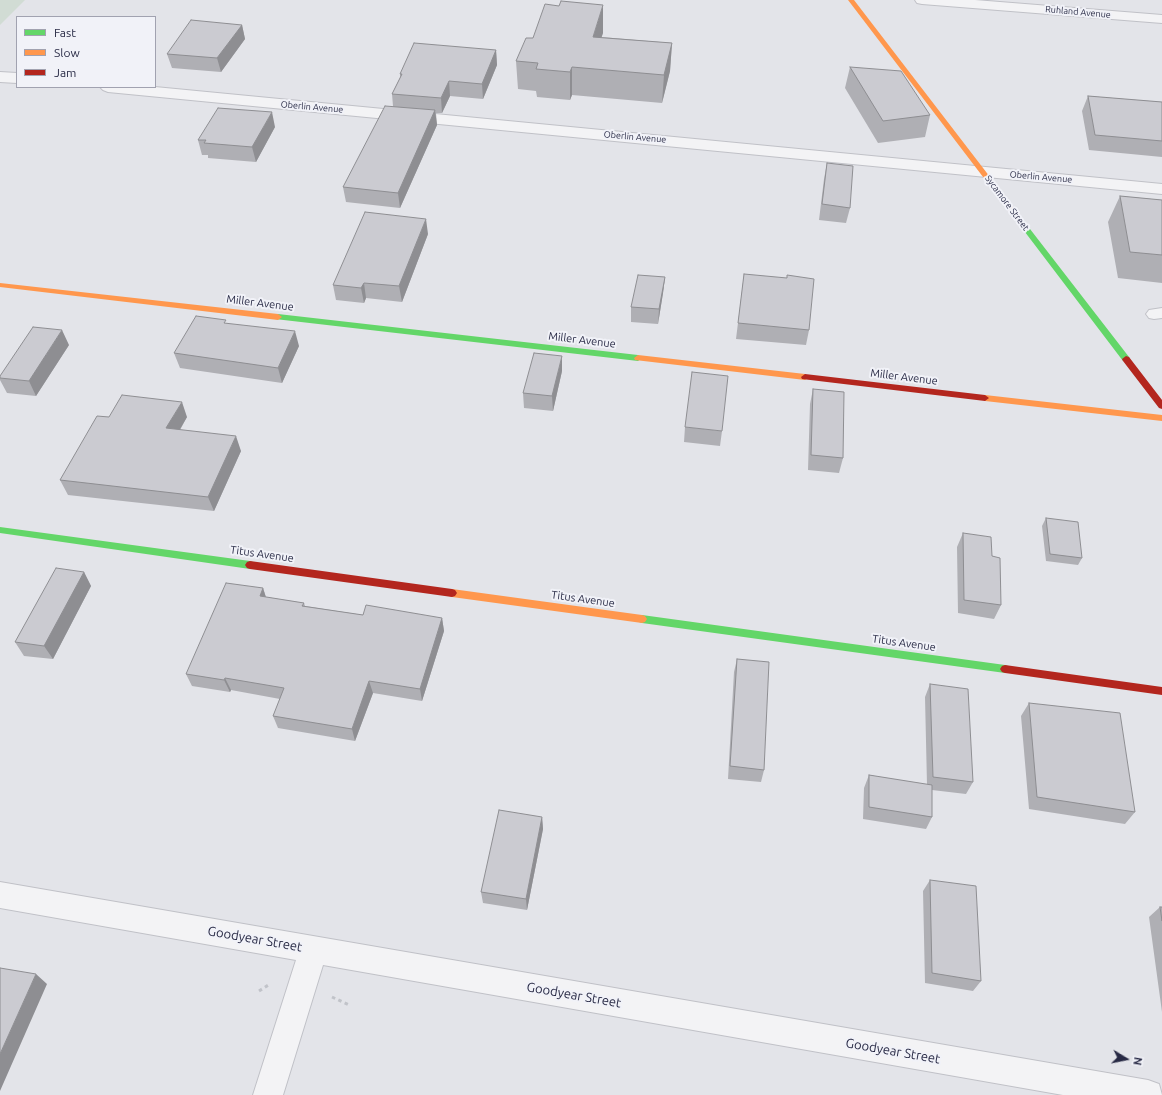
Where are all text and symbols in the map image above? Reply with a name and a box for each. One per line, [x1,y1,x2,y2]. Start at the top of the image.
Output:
street label: Ruhland Avenue [1045,4,1111,20]
legend [16,16,156,88]
text: Fast [54,26,76,39]
text: Slow [54,46,80,59]
text: Jam [54,66,76,79]
street label: Oberlin Avenue [280,99,344,115]
street label: Oberlin Avenue [603,129,667,145]
street label: Oberlin Avenue [1009,169,1073,185]
street label: Sycamore Street [983,173,1031,233]
street label: Miller Avenue [226,292,294,314]
street label: Miller Avenue [548,329,616,351]
street label: Miller Avenue [870,366,938,388]
street label: Titus Avenue [229,543,295,565]
street label: Titus Avenue [550,588,616,610]
street label: Titus Avenue [871,632,937,654]
street label: Goodyear Street [207,923,303,955]
street label: Goodyear Street [526,979,622,1011]
street label: Goodyear Street [845,1035,941,1067]
north arrow [1106,1039,1146,1079]
text: N [1131,1056,1144,1066]

